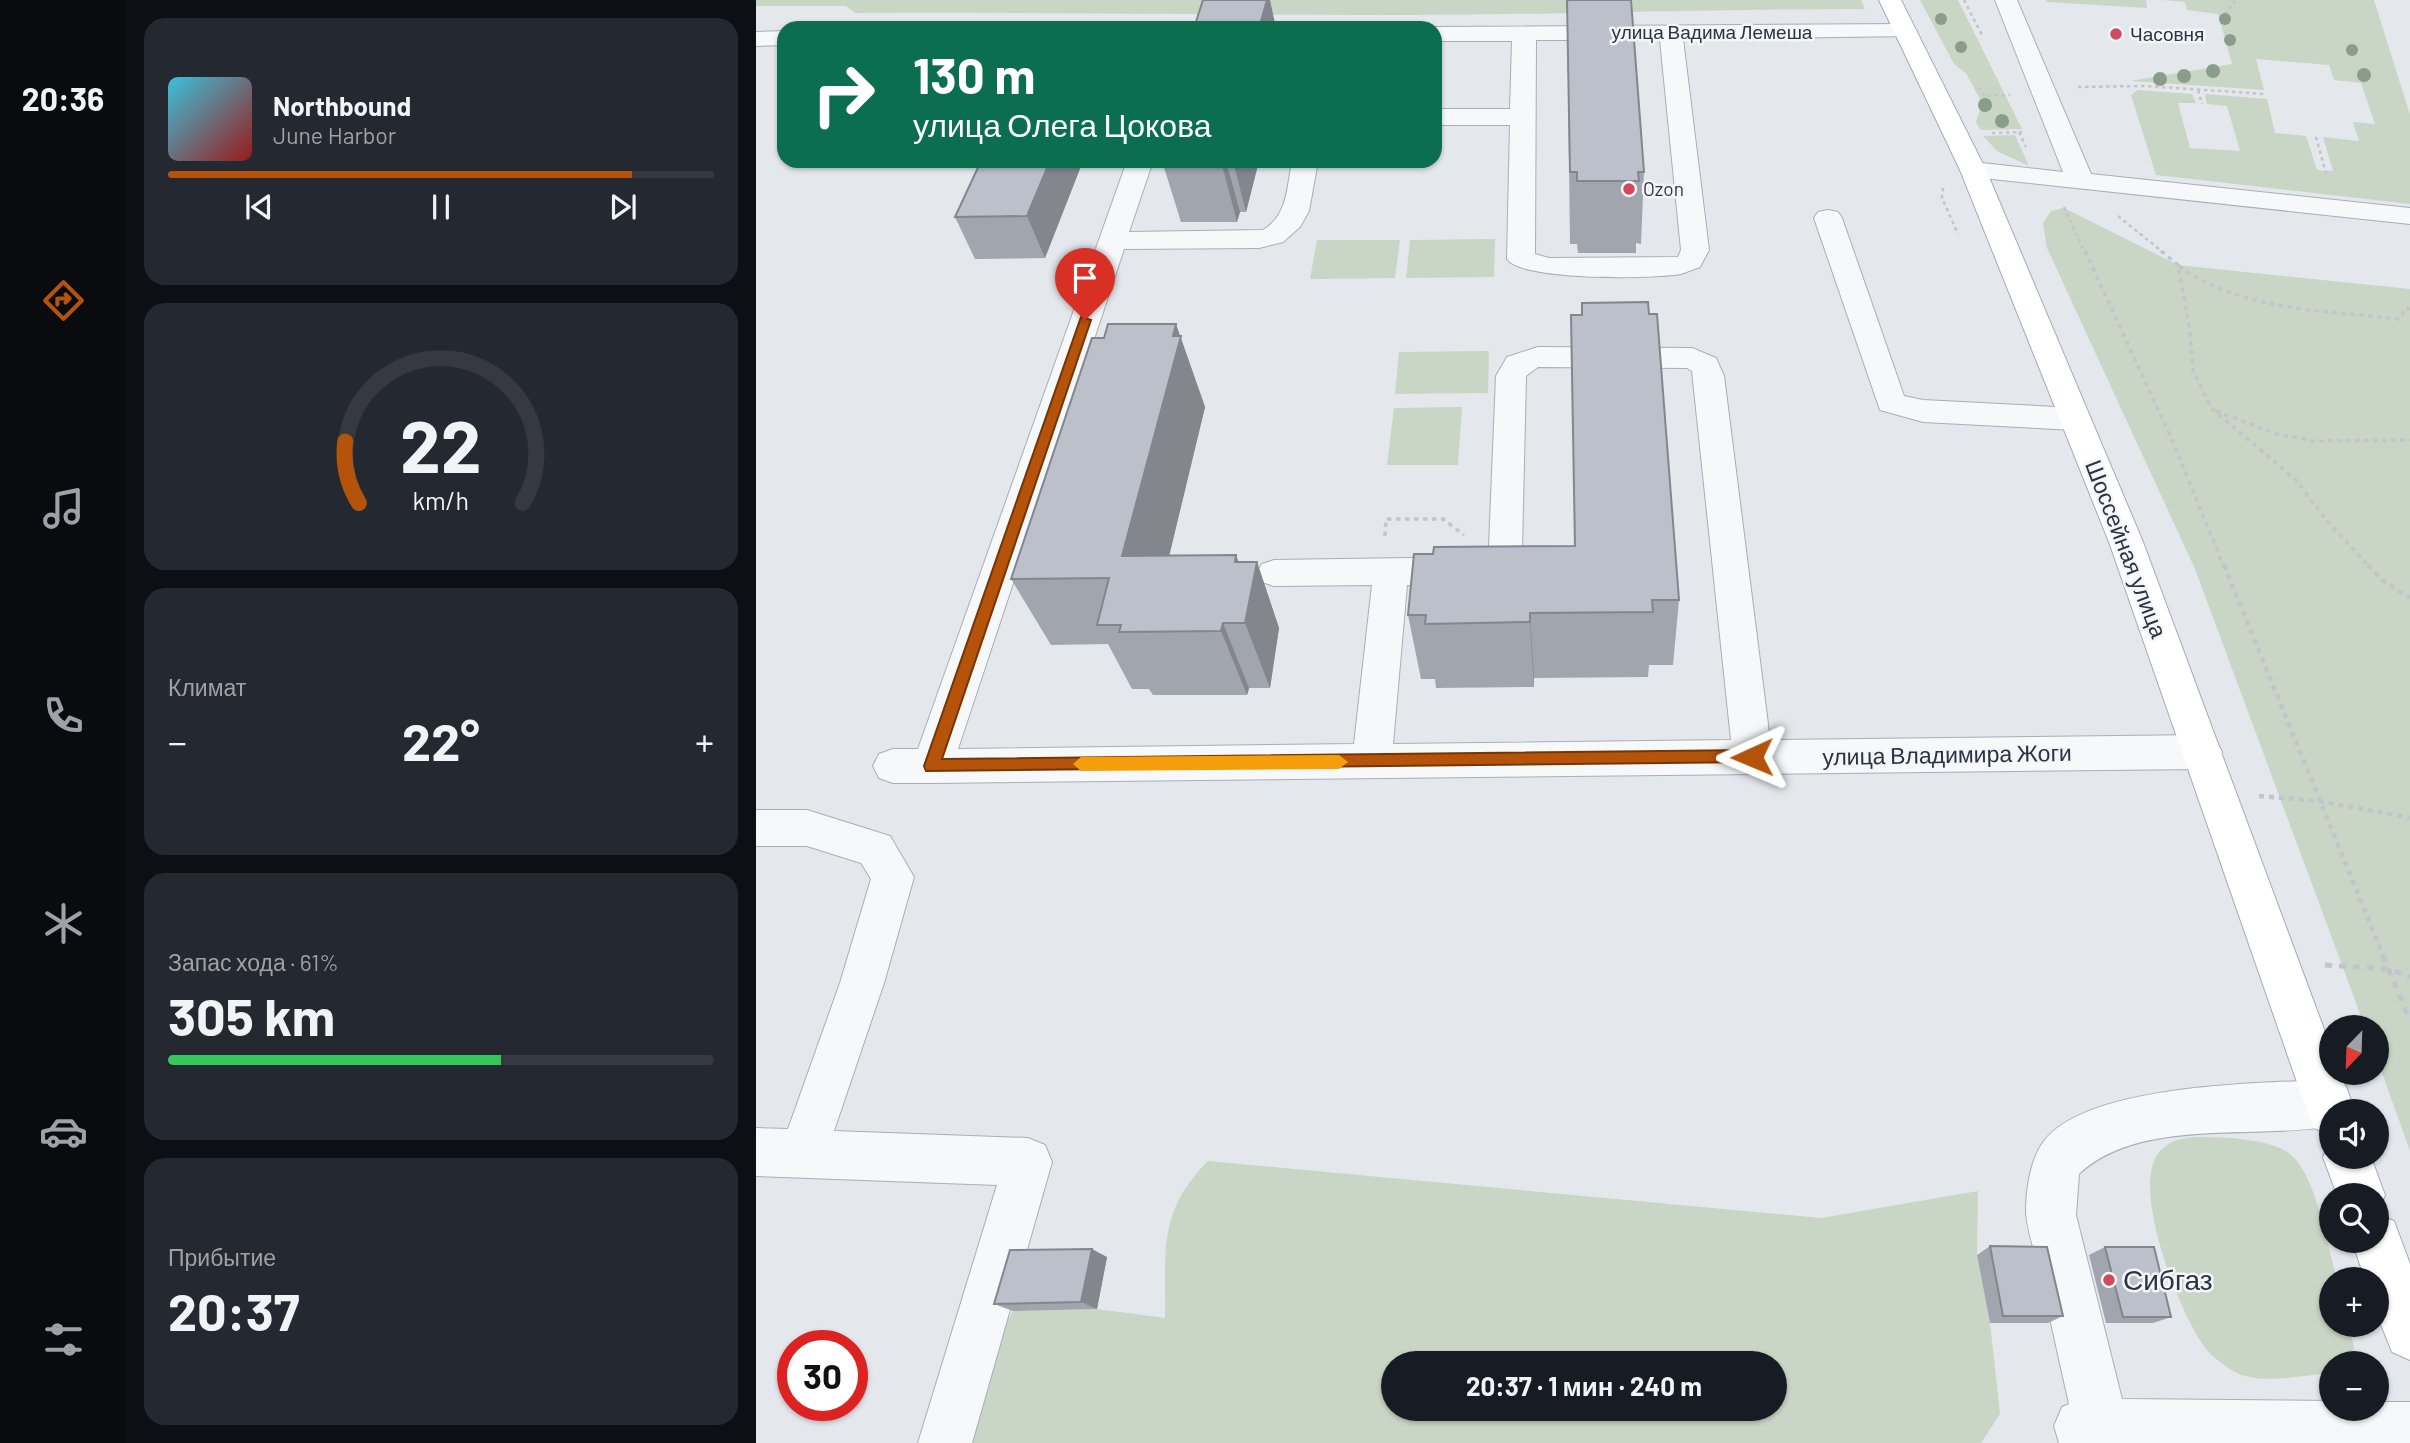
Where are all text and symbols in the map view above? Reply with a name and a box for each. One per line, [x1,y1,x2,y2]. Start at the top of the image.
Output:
street label: улица Вадима Лемеша [1612,20,1813,43]
place label: Часовня [2130,22,2204,45]
marker: Часовня [2108,26,2124,42]
text: 130 m [913,45,1035,104]
icon: right [798,49,889,140]
text: 20:36 [22,79,104,117]
text: Northbound [273,90,411,121]
text: улица Олега Цокова [913,105,1212,143]
text: June Harbor [273,121,396,149]
place label: Ozon [1643,177,1684,200]
marker: Ozon [1621,181,1637,197]
icon: previous [240,188,278,226]
icon: pause [422,188,460,226]
icon: next [604,188,642,226]
pin [1055,248,1115,320]
icon: arrive [1066,259,1104,297]
icon: directions [39,276,88,325]
text: 22 [400,400,482,488]
street label: Шоссейная улица [2080,456,2174,642]
icon: music [39,484,88,533]
text: km/h [413,484,469,514]
text: Климат [168,673,246,701]
icon: phone [39,691,88,740]
text: 22° [402,709,480,771]
text: − [168,718,187,764]
text: + [695,718,714,764]
position arrow [1715,720,1789,794]
street label: улица Владимира Жоги [1822,738,2072,770]
icon: climate [39,899,88,948]
text: Запас хода · 61% [168,948,339,976]
text: 305 km [168,984,335,1046]
north arrow [2319,1015,2389,1085]
map controls [2319,1015,2389,1421]
button: sound [2319,1099,2389,1169]
icon: car [39,1107,88,1156]
button: search [2319,1183,2389,1253]
text: Прибытие [168,1243,276,1271]
place label: Сибгаз [2123,1262,2213,1296]
button: + [2319,1267,2389,1337]
marker: Сибгаз [2101,1272,2117,1288]
text: 20:37 [168,1279,300,1341]
icon: filters [39,1315,88,1364]
speed limit sign: 30 [777,1330,868,1421]
button: − [2319,1351,2389,1421]
text: 20:37 · 1 мин · 240 m [1466,1370,1702,1401]

